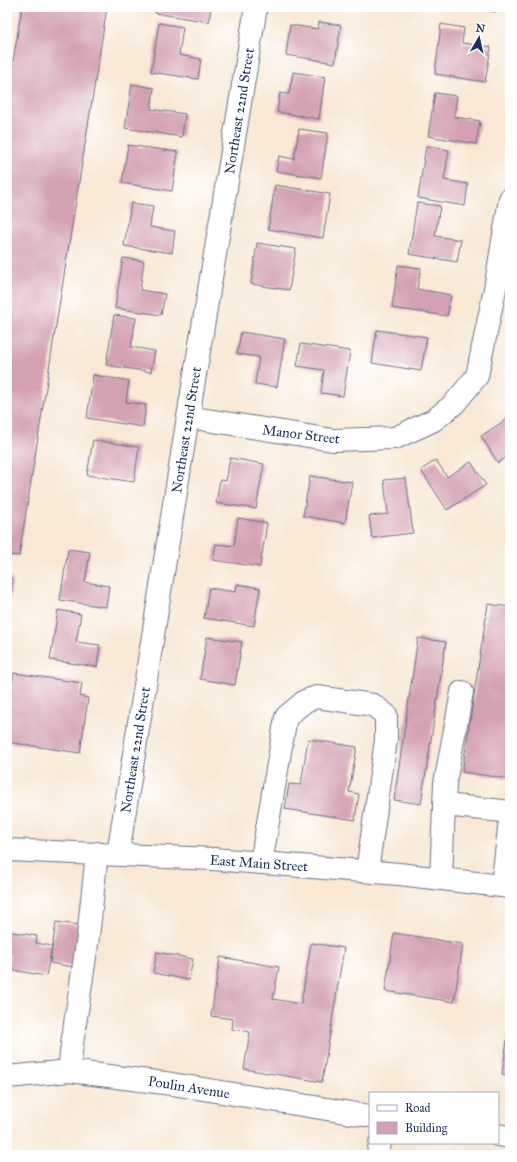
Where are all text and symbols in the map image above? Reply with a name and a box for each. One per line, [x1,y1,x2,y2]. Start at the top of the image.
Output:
north arrow [459,18,499,58]
text: N [475,21,487,36]
street label: Northeast 22nd Street [221,47,258,175]
street label: Northeast 22nd Street [168,366,205,494]
street label: Manor Street [261,421,341,448]
street label: Northeast 22nd Street [117,686,154,814]
street label: East Main Street [209,852,309,875]
street label: Poulin Avenue [147,1073,231,1102]
legend [369,1092,499,1144]
text: Road [405,1101,431,1115]
text: Building [405,1121,448,1136]

